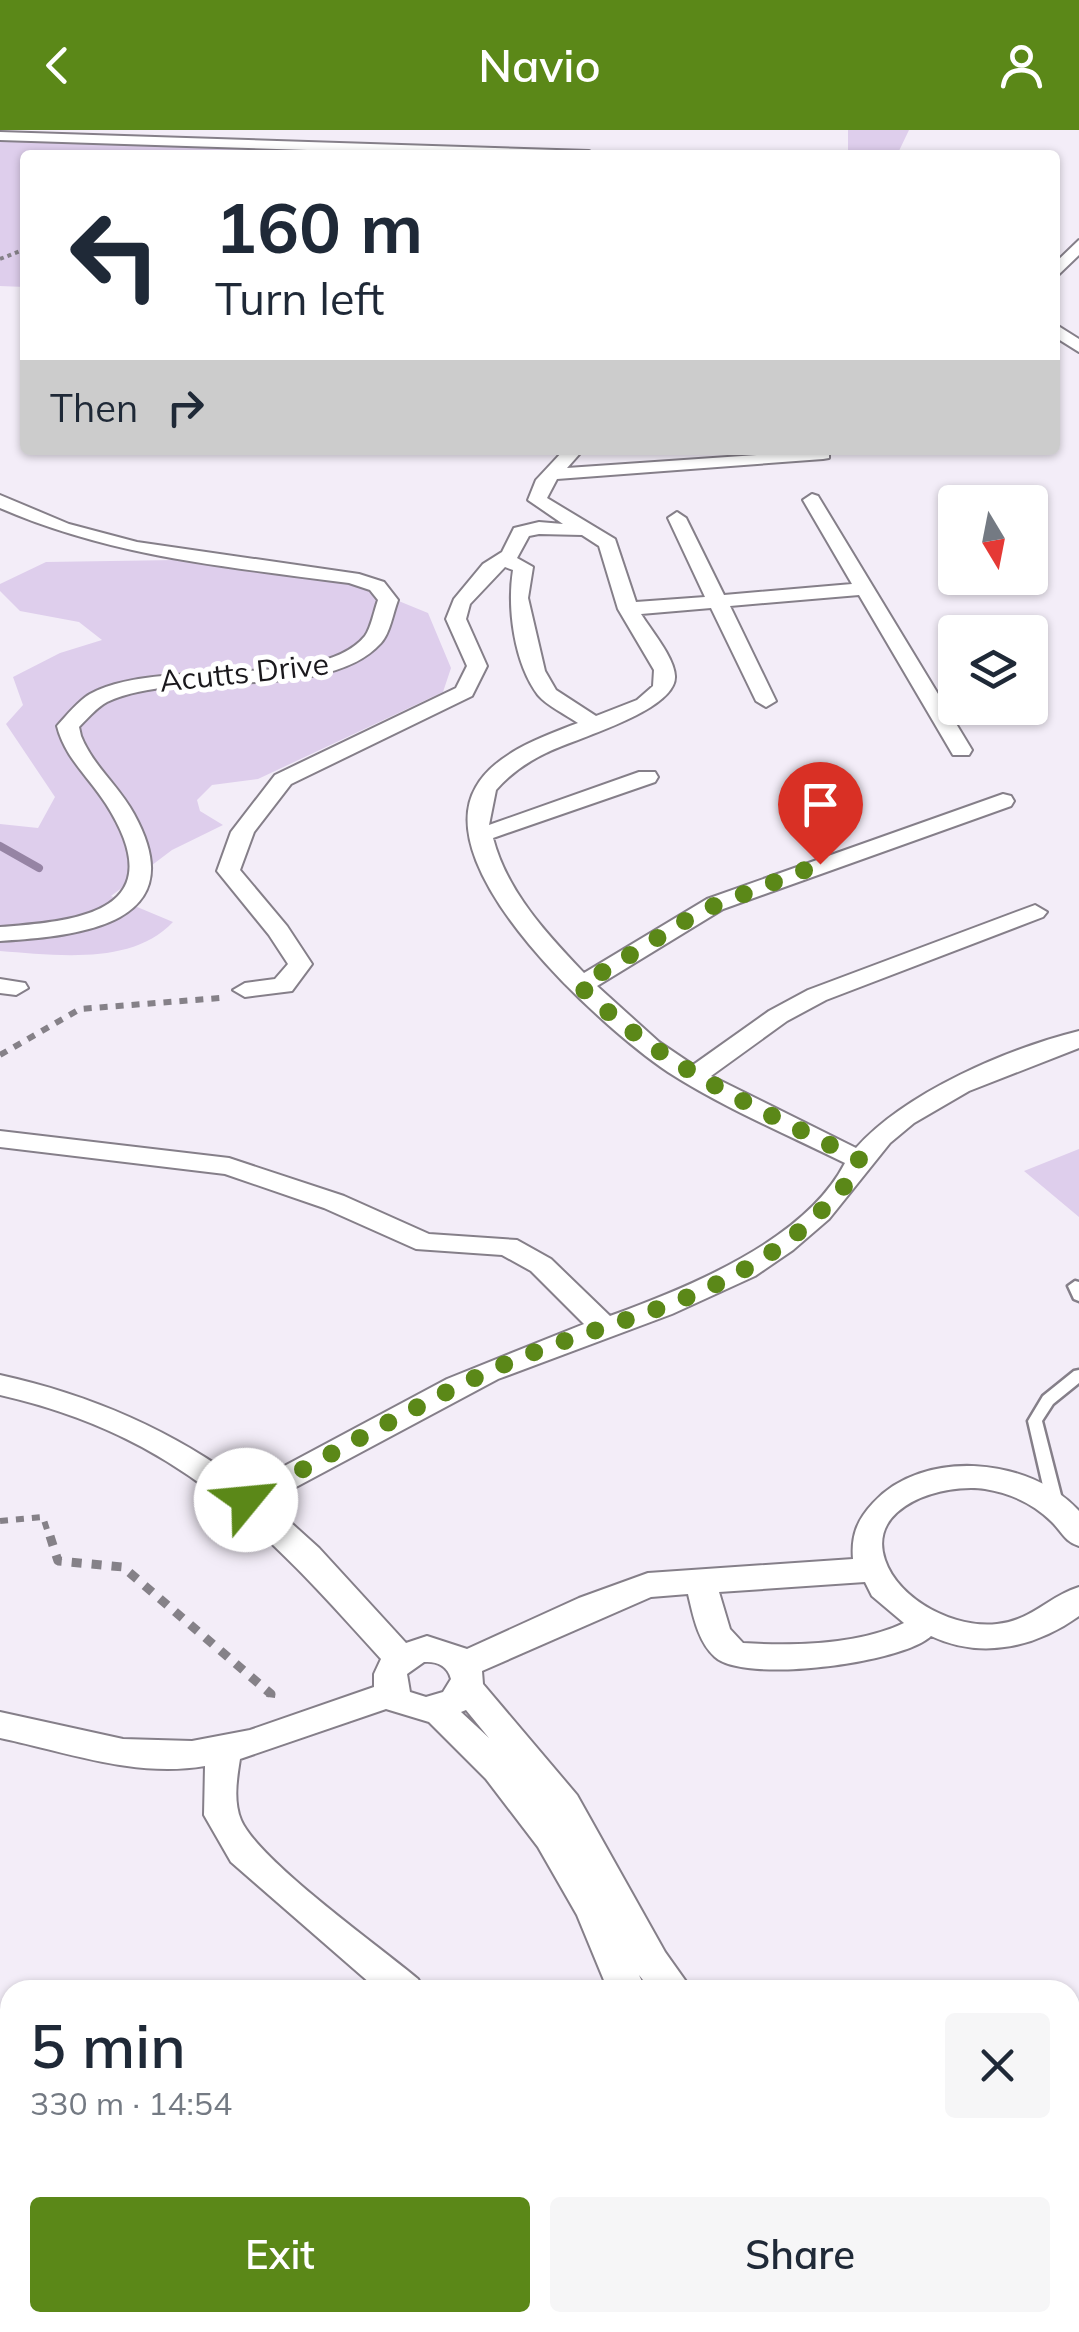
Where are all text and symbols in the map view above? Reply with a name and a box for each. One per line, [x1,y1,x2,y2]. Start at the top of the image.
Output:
text: Navio [478,37,601,93]
icon: back [30,38,85,93]
icon: person [994,38,1049,93]
text: 160 m [215,183,423,271]
icon: left [50,190,180,320]
text: Turn left [215,270,384,326]
icon: right [158,380,213,435]
text: Then [50,384,138,432]
north arrow [938,485,1048,595]
map controls [938,485,1048,725]
button: layers [938,615,1048,725]
street label: Acutts Drive [158,644,330,700]
pin [778,762,863,865]
icon: arrive [793,777,848,832]
position arrow [194,1448,298,1552]
text: 5 min [30,2008,186,2083]
button: close [945,2013,1050,2118]
text: 330 m · 14:54 [30,2083,232,2123]
button: Exit [30,2197,530,2312]
button: Share [550,2197,1050,2312]

